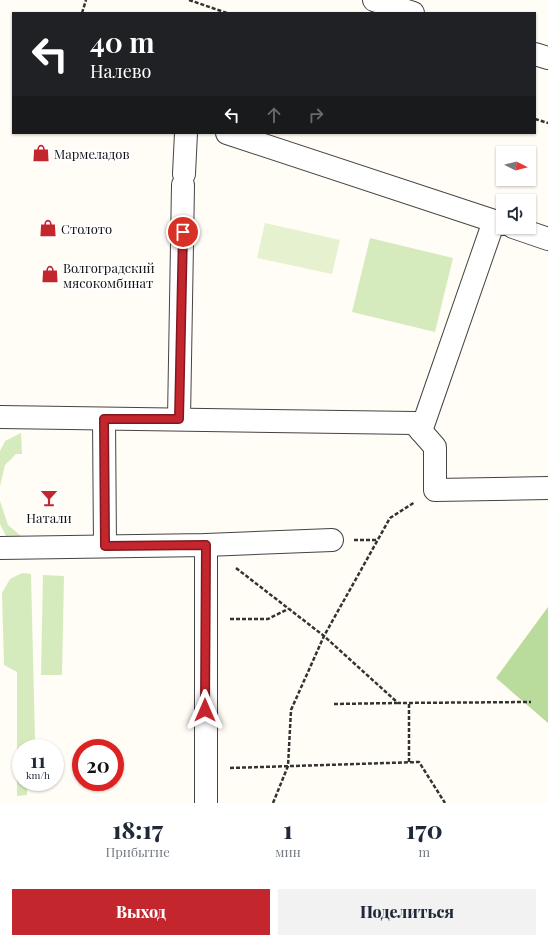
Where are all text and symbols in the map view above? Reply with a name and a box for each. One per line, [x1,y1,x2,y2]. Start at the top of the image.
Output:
text: 40 m [90,23,155,60]
icon: left [24,28,76,80]
text: Налево [90,59,151,83]
icon: left [221,104,243,126]
icon: ahead [263,104,285,126]
icon: right [305,104,327,126]
shop icon: Мармеладов [31,143,51,163]
place label: Мармеладов [54,145,130,162]
north arrow [496,146,536,186]
map controls [496,146,536,234]
button: sound [496,194,536,234]
pin [166,215,200,249]
shop icon: Столото [38,218,58,238]
place label: Столото [61,220,112,237]
icon: arrive [172,221,194,243]
place label: Волгоградский мясокомбинат [63,259,155,291]
shop icon: Волгоградский мясокомбинат [40,264,60,284]
bar icon: Натали [39,488,59,508]
place label: Натали [26,509,72,526]
position arrow [184,689,226,731]
speed limit sign: 20 [72,739,124,791]
text: 11 [30,746,46,773]
text: km/h [26,768,50,782]
text: 18:17 [112,813,163,845]
text: 1 [283,813,293,845]
text: 170 [406,813,443,845]
text: Прибытие [105,843,170,860]
text: мин [275,843,301,860]
text: m [419,843,430,860]
button: Выход [12,889,270,935]
button: Поделиться [278,889,536,935]

